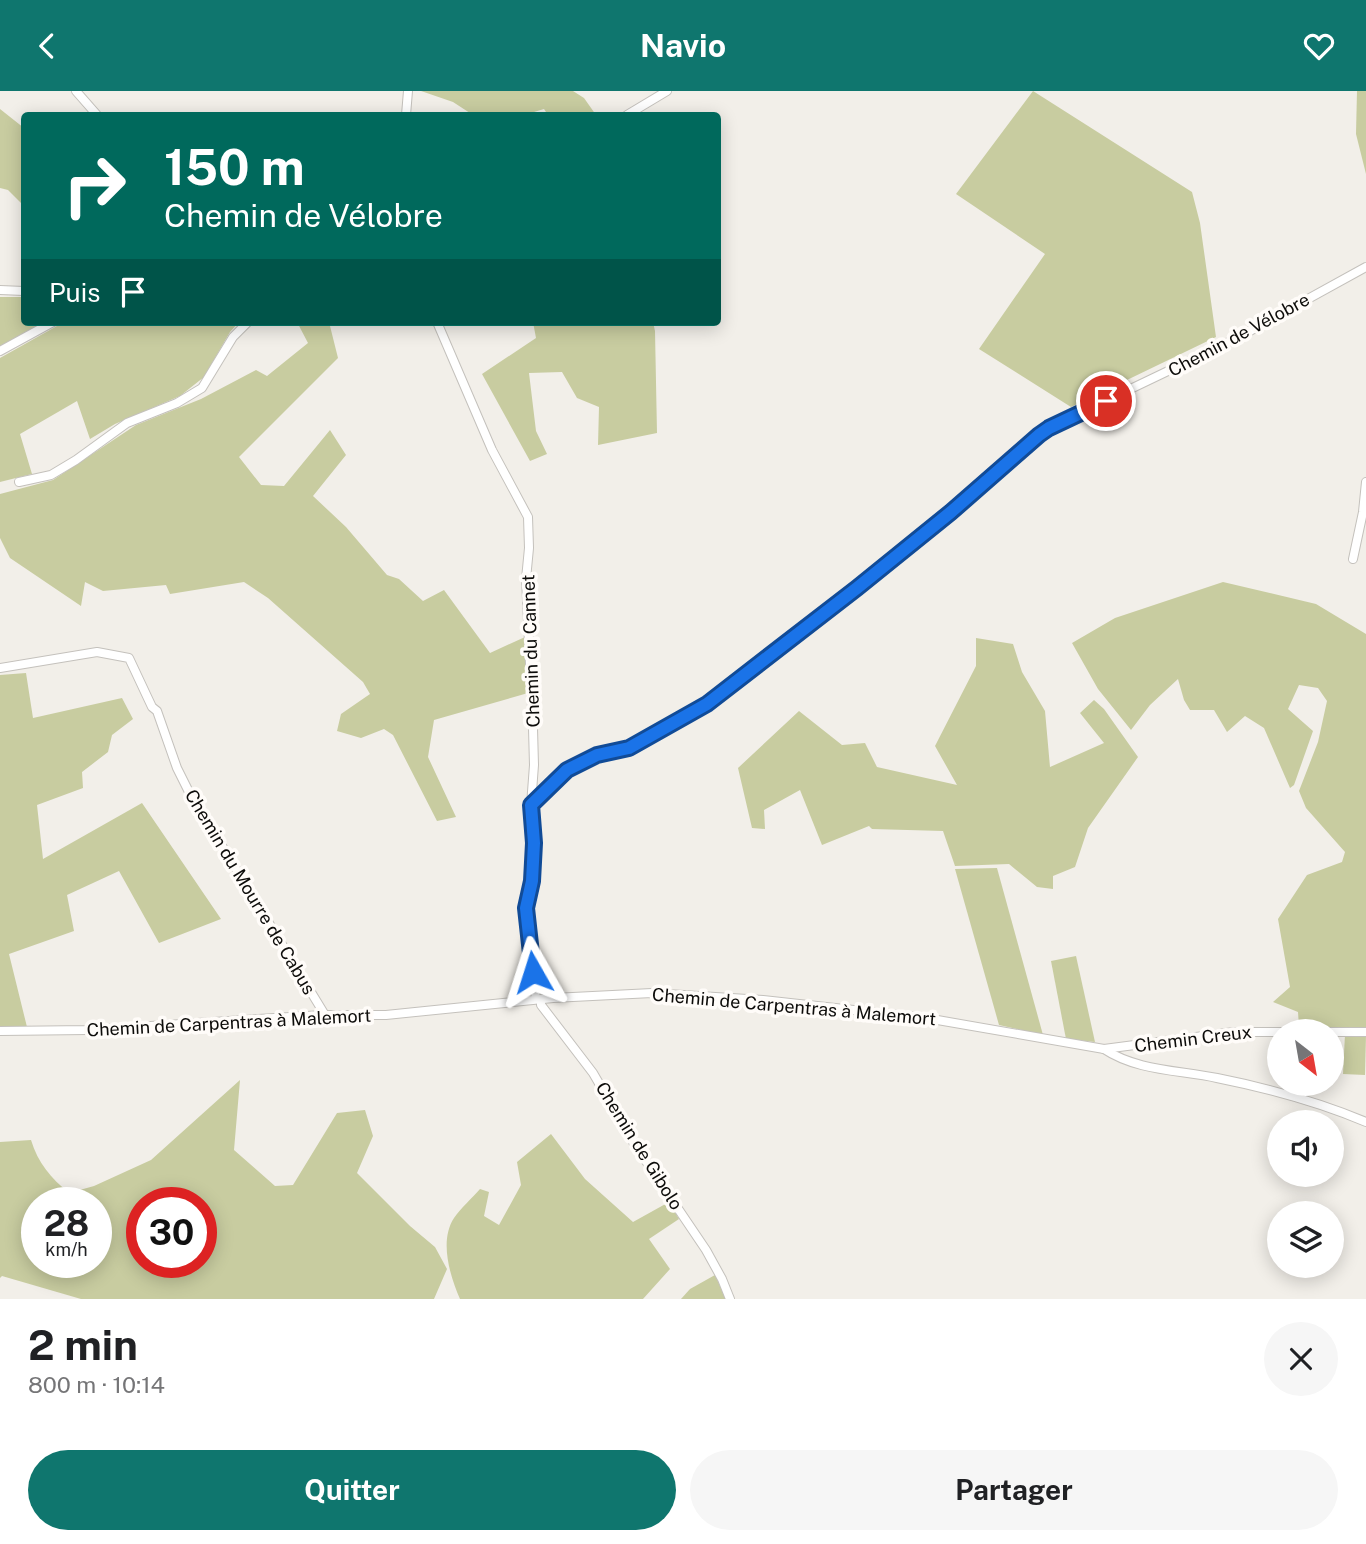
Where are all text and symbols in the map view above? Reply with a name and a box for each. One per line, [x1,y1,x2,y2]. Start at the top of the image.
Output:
icon: back [28,27,66,65]
text: Navio [640,27,726,64]
icon: heart [1300,27,1338,65]
text: 150 m [164,138,305,196]
icon: right [49,140,140,231]
text: Chemin de Vélobre [164,197,443,234]
icon: arrive [114,273,152,311]
text: Puis [49,277,100,308]
street label: Chemin de Vélobre [1165,288,1313,381]
pin [1076,371,1136,431]
icon: arrive [1087,382,1125,420]
street label: Chemin du Cannet [517,574,544,728]
street label: Chemin du Mourre de Cabus [181,785,320,998]
position arrow [496,935,570,1009]
street label: Chemin de Carpentras à Malemort [651,984,937,1029]
street label: Chemin de Carpentras à Malemort [86,1005,372,1040]
north arrow [1267,1019,1344,1095]
map controls [1267,1019,1344,1278]
street label: Chemin Creux [1133,1021,1253,1056]
street label: Chemin de Gibolo [592,1078,687,1214]
button: sound [1267,1110,1344,1187]
speed limit sign: 30 [126,1187,217,1278]
button: layers [1267,1201,1344,1278]
text: 28 [44,1203,89,1244]
text: km/h [45,1239,88,1260]
text: 2 min [28,1320,138,1369]
button: close [1264,1322,1338,1396]
text: 800 m · 10:14 [28,1371,165,1398]
button: Quitter [28,1450,676,1530]
button: Partager [690,1450,1338,1530]

